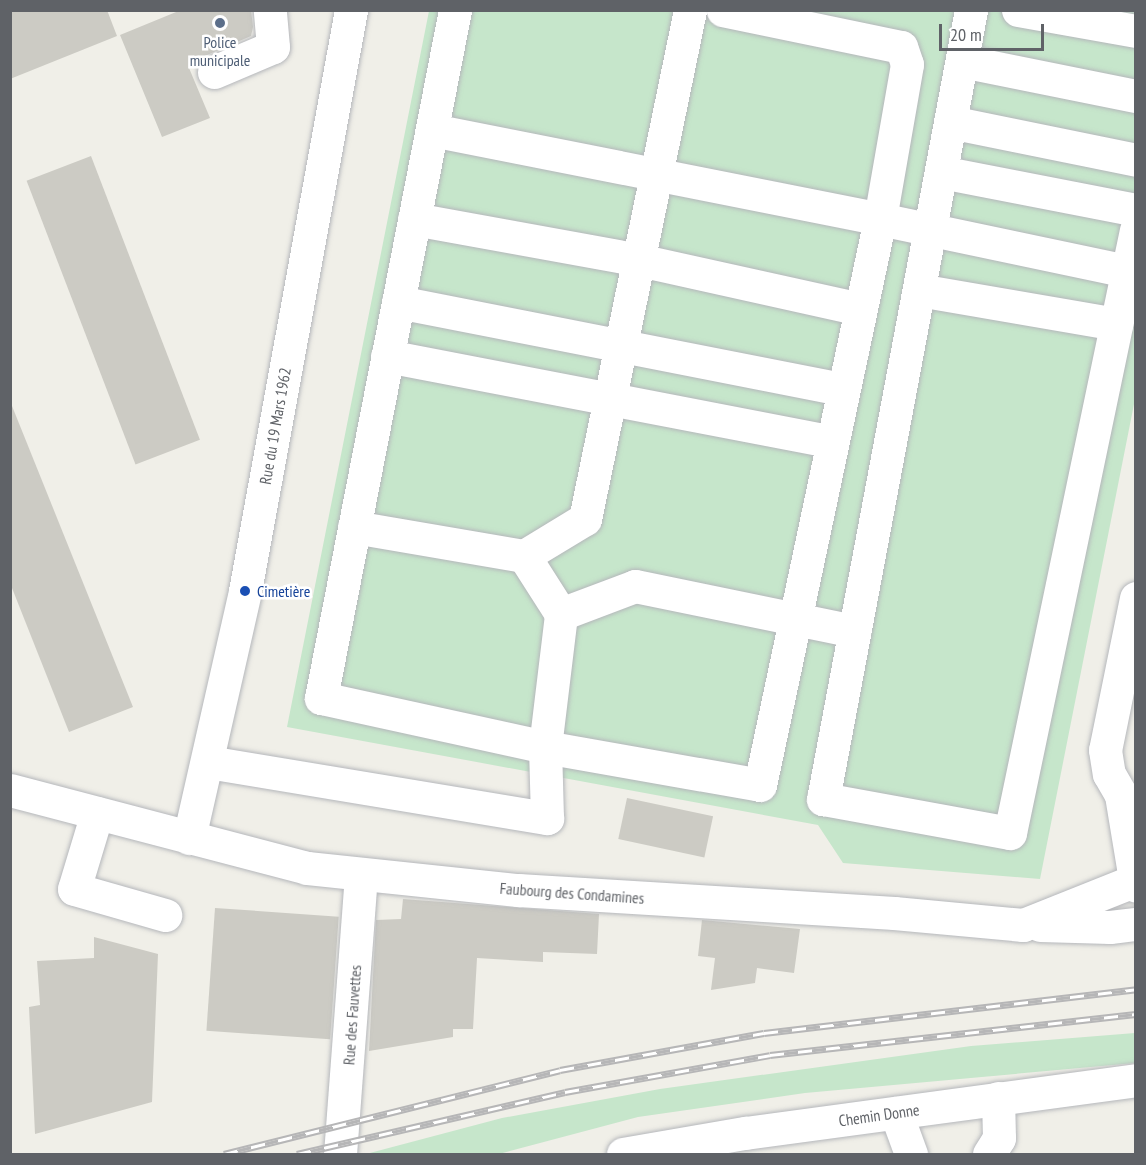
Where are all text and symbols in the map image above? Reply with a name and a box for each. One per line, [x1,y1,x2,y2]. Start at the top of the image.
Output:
scale bar [942,12,1047,50]
marker: Police municipale [213,16,227,30]
text: 20 m [950,23,982,46]
place label: Police municipale [190,32,250,70]
street label: Rue du 19 Mars 1962 [255,366,295,486]
place label: Cimetière [257,581,310,601]
marker: Cimetière [238,584,252,598]
street label: Faubourg des Condamines [499,878,645,908]
street label: Rue des Fauvettes [339,964,365,1066]
street label: Chemin Donne [837,1100,921,1130]

